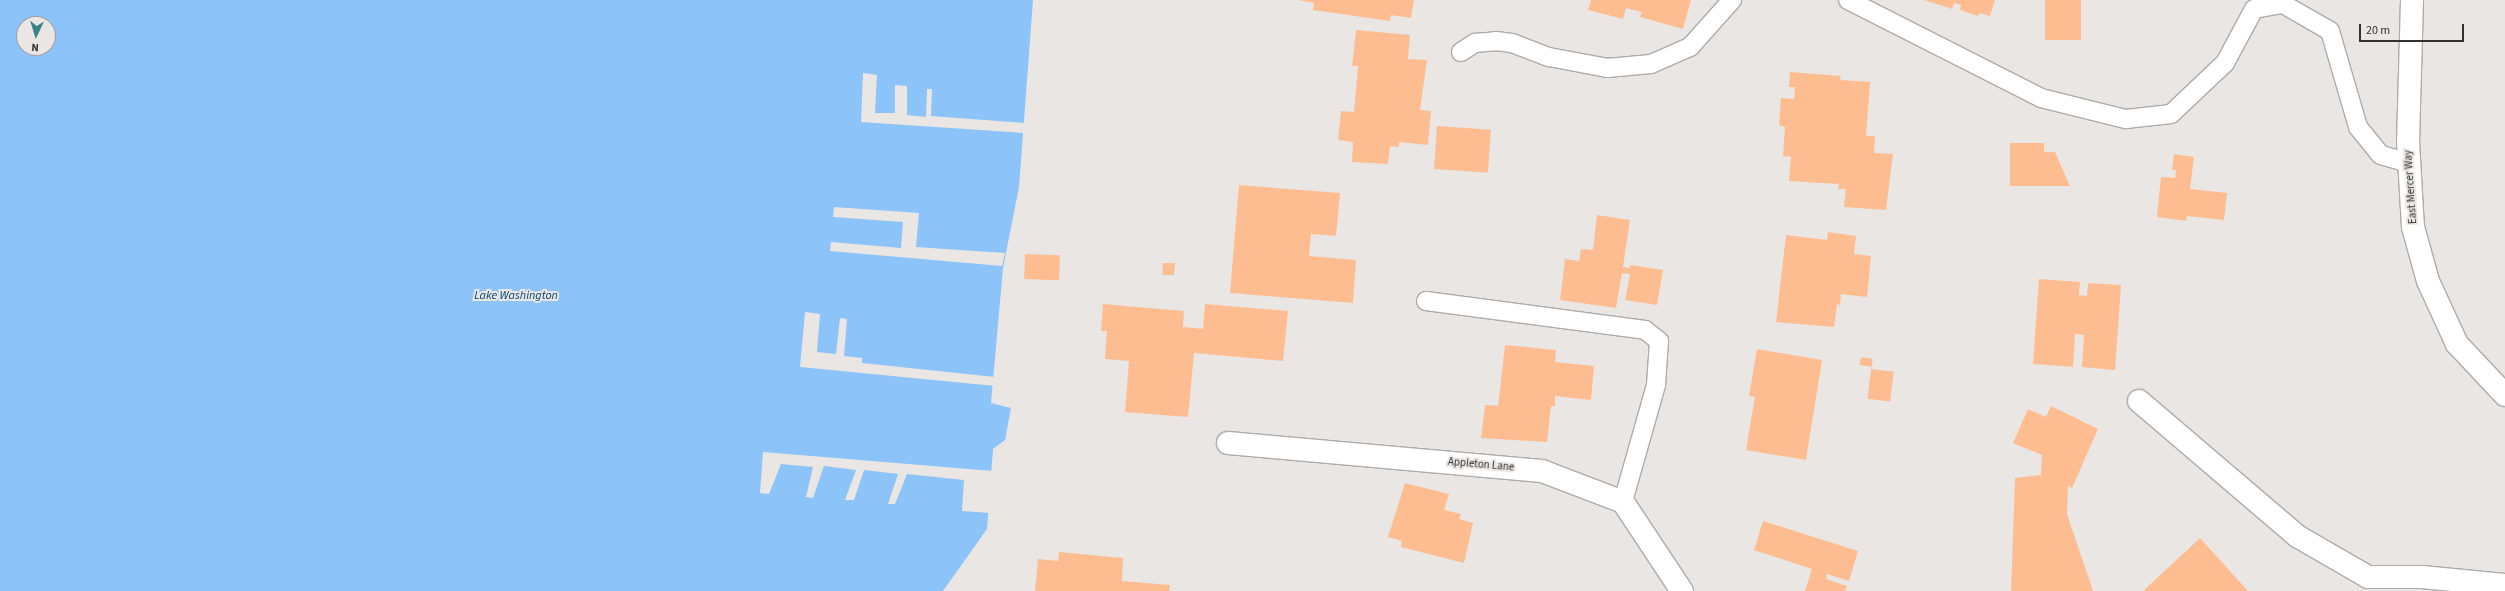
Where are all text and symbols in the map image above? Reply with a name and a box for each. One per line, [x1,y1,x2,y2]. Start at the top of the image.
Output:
north arrow [16,16,56,56]
scale bar [2361,16,2466,42]
text: 20 m [2366,22,2390,39]
text: N [31,40,39,55]
street label: East Mercer Way [2402,150,2420,224]
water label: Lake Washington [474,289,558,303]
street label: Appleton Lane [1447,456,1515,474]

